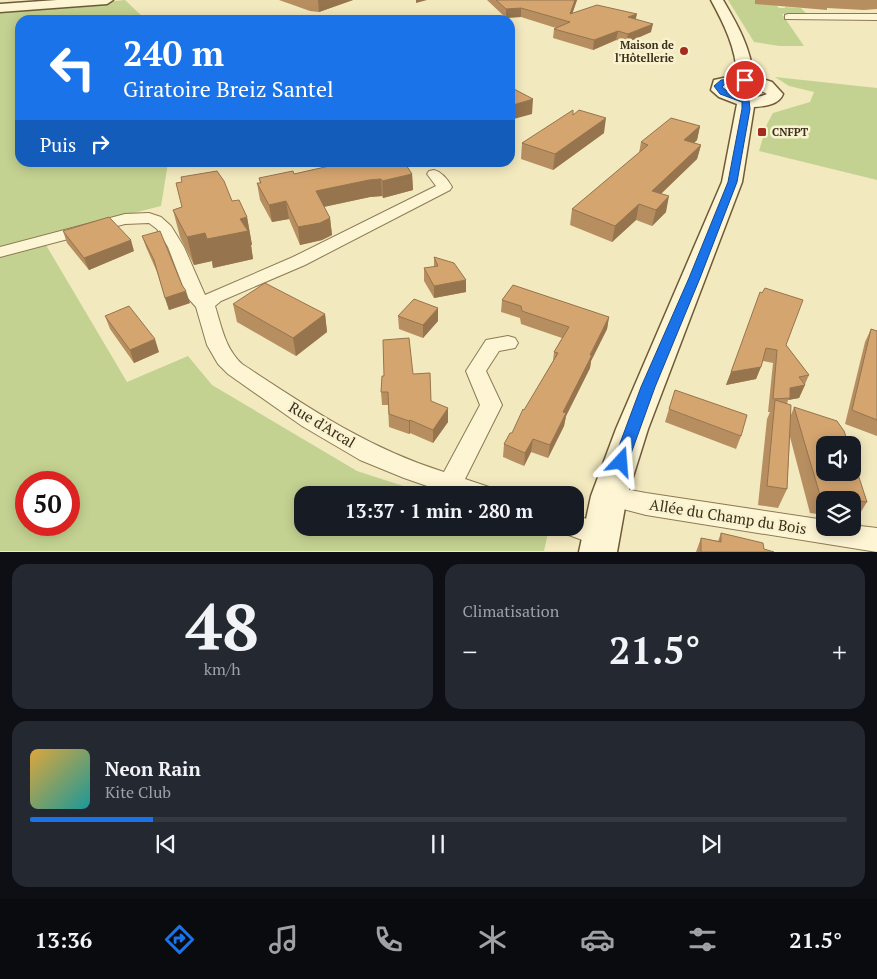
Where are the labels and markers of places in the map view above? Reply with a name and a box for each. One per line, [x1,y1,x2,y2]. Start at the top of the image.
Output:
place label: Maison de l'Hôtellerie [615,38,674,65]
marker: Maison de l'Hôtellerie [678,45,690,57]
pin [724,59,766,101]
place label: CNFPT [772,125,809,139]
marker: CNFPT [756,126,768,138]

